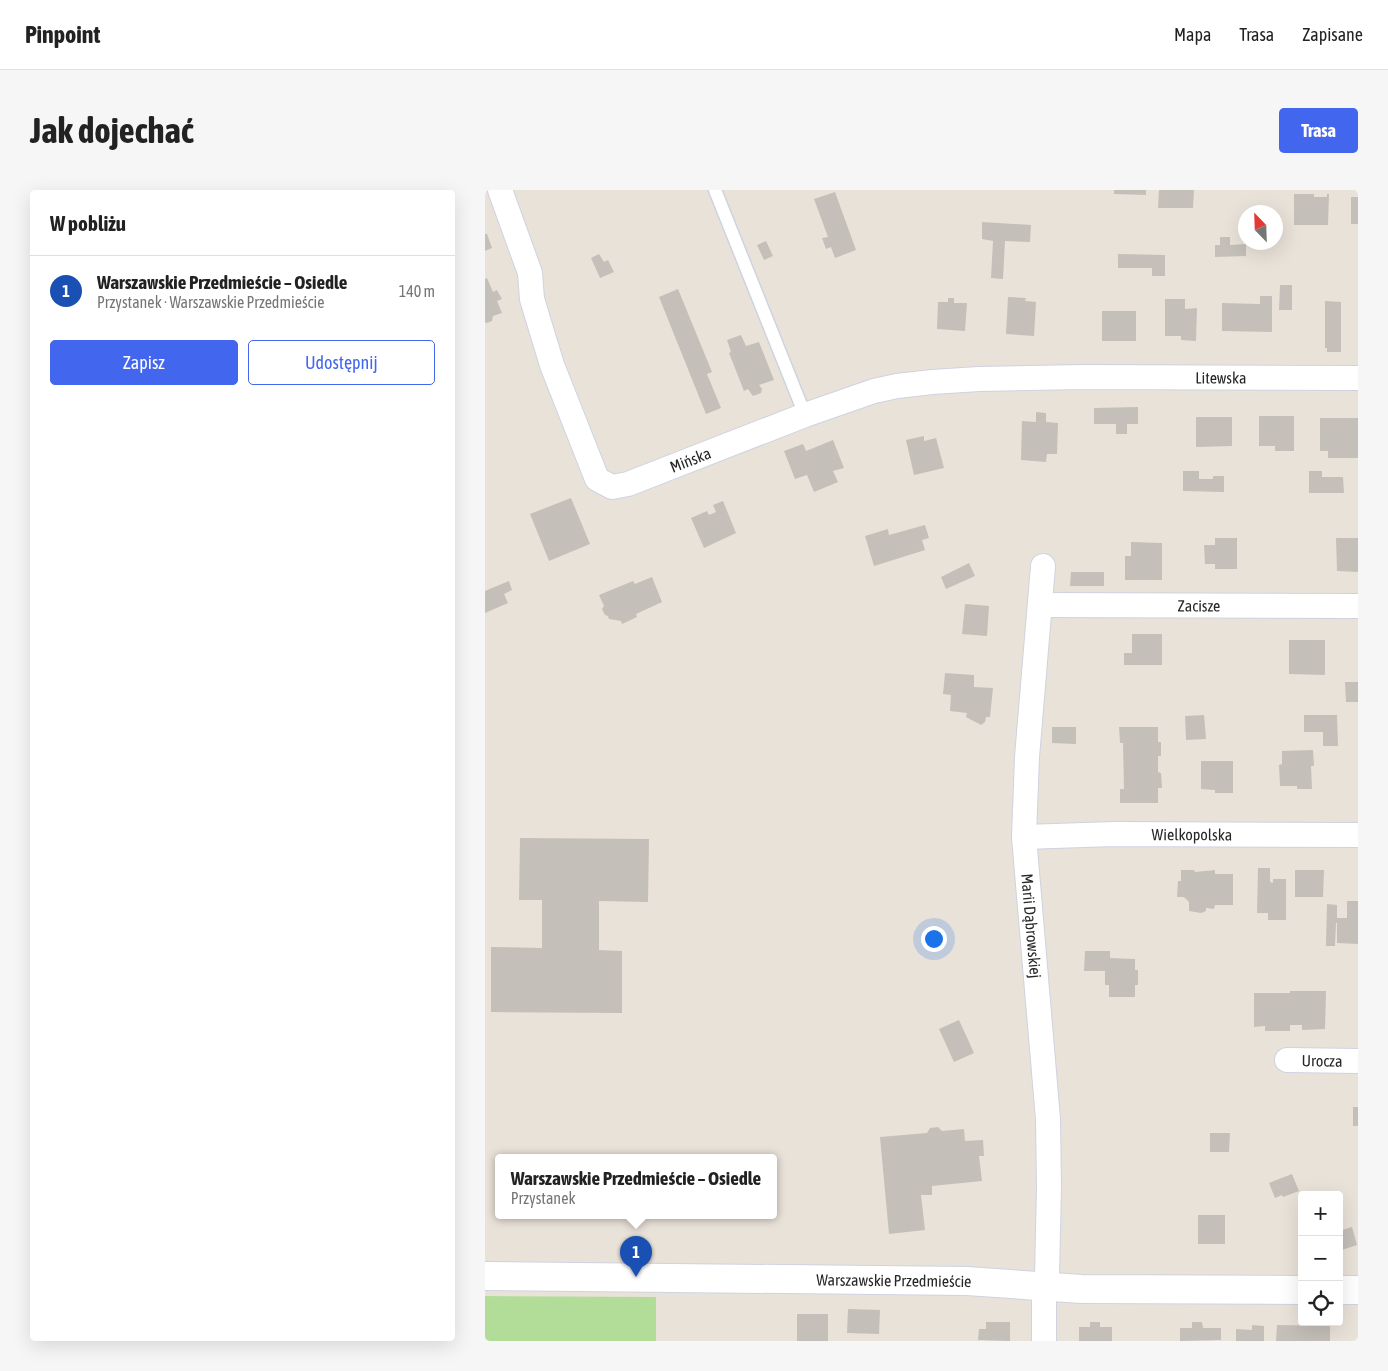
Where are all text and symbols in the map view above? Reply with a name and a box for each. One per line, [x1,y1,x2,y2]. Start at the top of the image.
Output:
text: Pinpoint [25,21,100,48]
text: Mapa [1174,24,1211,45]
text: Trasa [1239,24,1274,45]
text: Zapisane [1302,24,1363,45]
button: Trasa [1279,108,1358,153]
text: Jak dojechać [30,110,194,150]
north arrow [1238,205,1283,250]
text: W pobliżu [50,211,126,235]
text: Warszawskie Przedmieście – Osiedle [97,271,347,293]
text: 1 [62,282,70,300]
text: 140 m [399,282,435,300]
text: Przystanek · Warszawskie Przedmieście [97,293,324,311]
button: Zapisz [50,340,238,385]
button: Udostępnij [248,340,435,385]
street label: Litewska [1195,368,1247,387]
street label: Mińska [667,444,713,476]
street label: Zacisze [1178,596,1220,615]
street label: Wielkopolska [1152,825,1232,844]
street label: Marii Dąbrowskiej [1018,873,1045,979]
your location [921,926,947,952]
street label: Urocza [1301,1051,1343,1070]
popup [495,1154,777,1219]
text: Warszawskie Przedmieście – Osiedle [511,1167,761,1189]
text: Przystanek [511,1189,575,1207]
map controls [1298,1191,1343,1326]
button: + [1298,1191,1343,1236]
pin: 1 [620,1236,652,1277]
button: − [1298,1236,1343,1281]
street label: Warszawskie Przedmieście [816,1270,972,1290]
button: locate [1298,1281,1343,1326]

